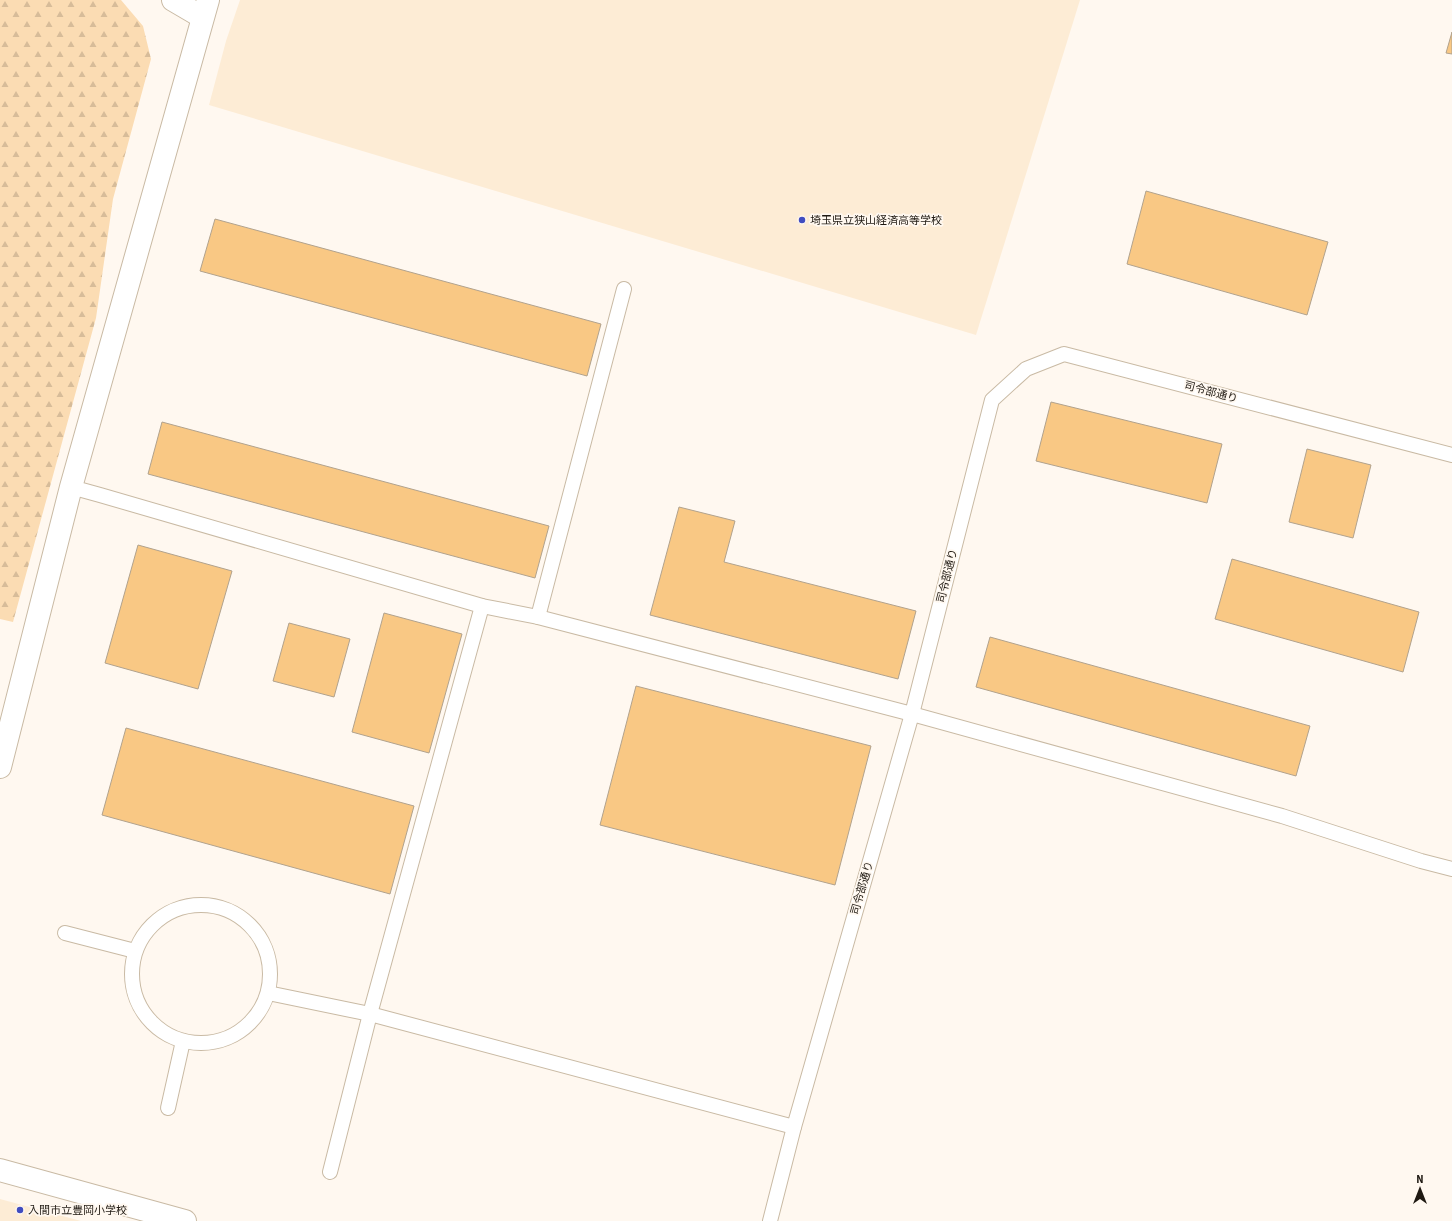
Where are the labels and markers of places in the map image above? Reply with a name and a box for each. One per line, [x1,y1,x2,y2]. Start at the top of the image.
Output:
place label: 埼玉県立狭山経済高等学校 [810,213,942,228]
marker: 埼玉県立狭山経済高等学校 [797,215,807,225]
place label: 入間市立豊岡小学校 [28,1203,127,1218]
marker: 入間市立豊岡小学校 [15,1205,25,1215]

